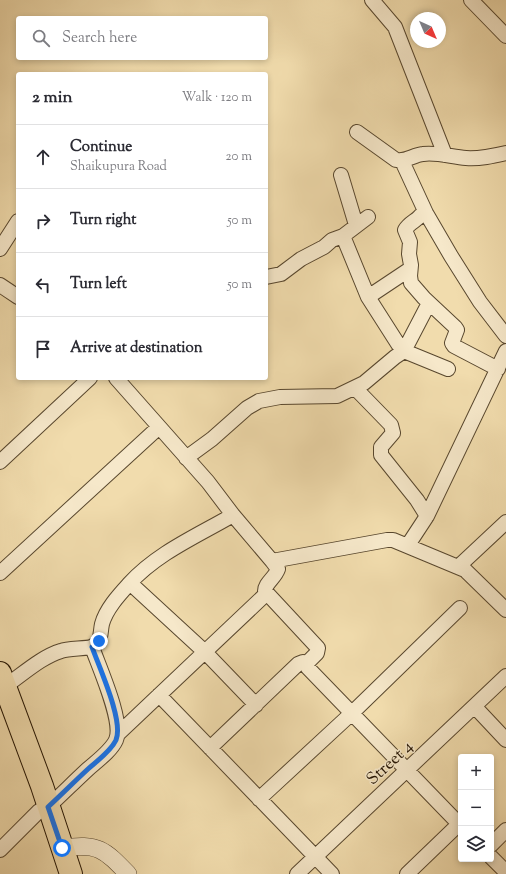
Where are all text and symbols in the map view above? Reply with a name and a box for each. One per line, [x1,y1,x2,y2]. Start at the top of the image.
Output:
north arrow [410,12,446,48]
search box [16,16,268,60]
icon: search [30,27,52,49]
text: Search here [62,28,137,49]
text: 2 min [32,86,73,110]
text: Walk · 120 m [182,89,252,107]
text: Continue [70,137,132,158]
icon: ahead [32,146,54,168]
text: 20 m [226,148,252,166]
text: Shaikupura Road [70,158,167,176]
icon: right [32,210,54,232]
text: Turn right [70,210,136,231]
text: 50 m [227,212,252,230]
icon: left [32,274,54,296]
text: Turn left [70,274,127,295]
text: 50 m [227,276,252,294]
icon: arrive [32,338,54,360]
text: Arrive at destination [70,338,203,359]
route end [90,632,108,650]
street label: Street 4 [362,735,419,791]
map controls [458,754,494,862]
button: + [458,754,494,790]
button: − [458,790,494,826]
button: layers [458,826,494,862]
route start [53,839,71,857]

